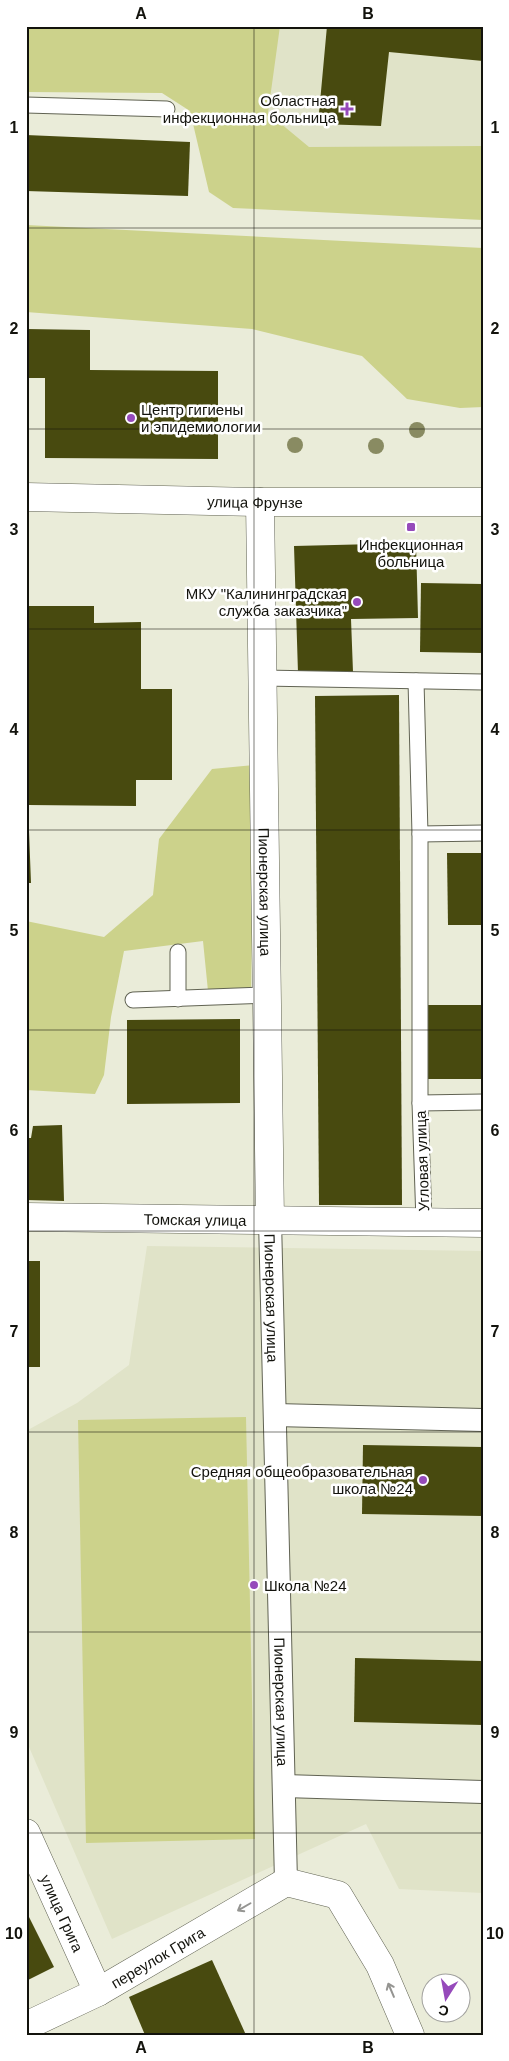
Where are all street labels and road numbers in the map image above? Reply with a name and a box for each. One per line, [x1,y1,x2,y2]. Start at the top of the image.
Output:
street label: улица Фрунзе [207,492,303,511]
street label: Пионерская улица [256,827,275,957]
street label: Угловая улица [412,1110,432,1212]
street label: Томская улица [143,1210,247,1228]
street label: Пионерская улица [262,1233,282,1363]
street label: Пионерская улица [272,1637,292,1767]
street label: улица Грига [37,1872,87,1955]
street label: переулок Грига [108,1923,208,1991]

